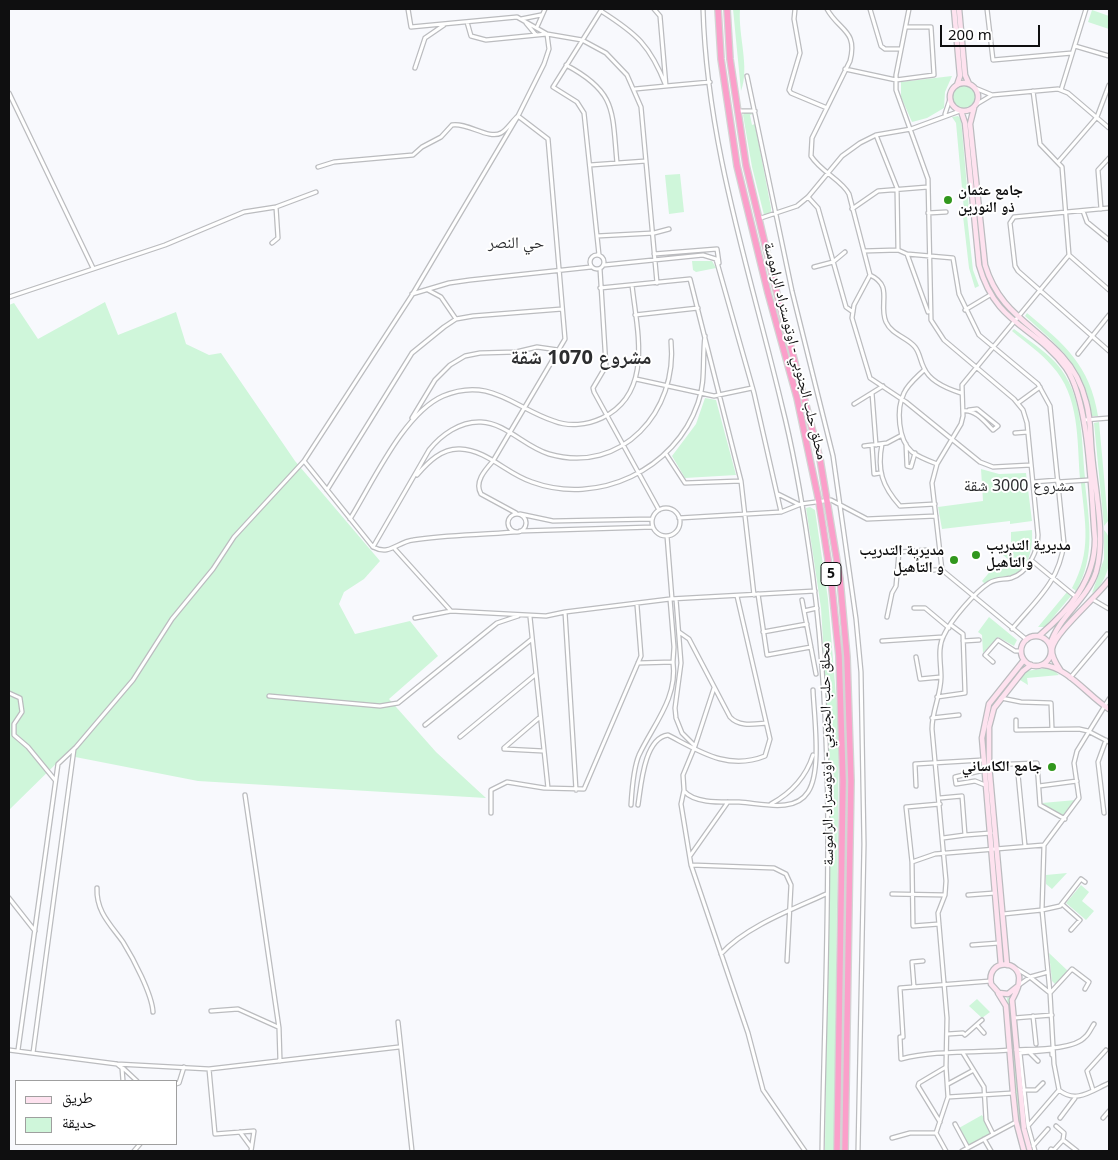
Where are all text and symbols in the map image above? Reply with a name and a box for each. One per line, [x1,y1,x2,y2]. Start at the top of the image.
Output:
scale bar [943,15,1043,47]
text: 200 m [948,24,992,44]
place label: جامع عثمان ذو النورين [958,182,1023,217]
marker: جامع عثمان ذو النورين [942,194,954,206]
district label: حي النصر [488,233,544,253]
street label: محلق حلب الجنوبي - اوتوستراد الراموسة [759,241,831,461]
district label: مشروع 1070 شقة [510,346,652,370]
district label: مشروع 3000 شقة [964,476,1074,496]
place label: مديرية التدريب والتأهيل [986,537,1071,572]
place label: مديرية التدريب و التأهيل [859,542,944,577]
marker: مديرية التدريب والتأهيل [970,549,982,561]
marker: مديرية التدريب و التأهيل [948,554,960,566]
road number: 5 [821,562,841,586]
street label: محلق حلب الجنوبي - اوتوستراد الراموسة [816,642,838,866]
place label: جامع الكاساني [962,758,1042,776]
marker: جامع الكاساني [1046,761,1058,773]
legend [15,1080,178,1145]
text: طريق [62,1087,93,1107]
text: حديقة [62,1112,96,1132]

